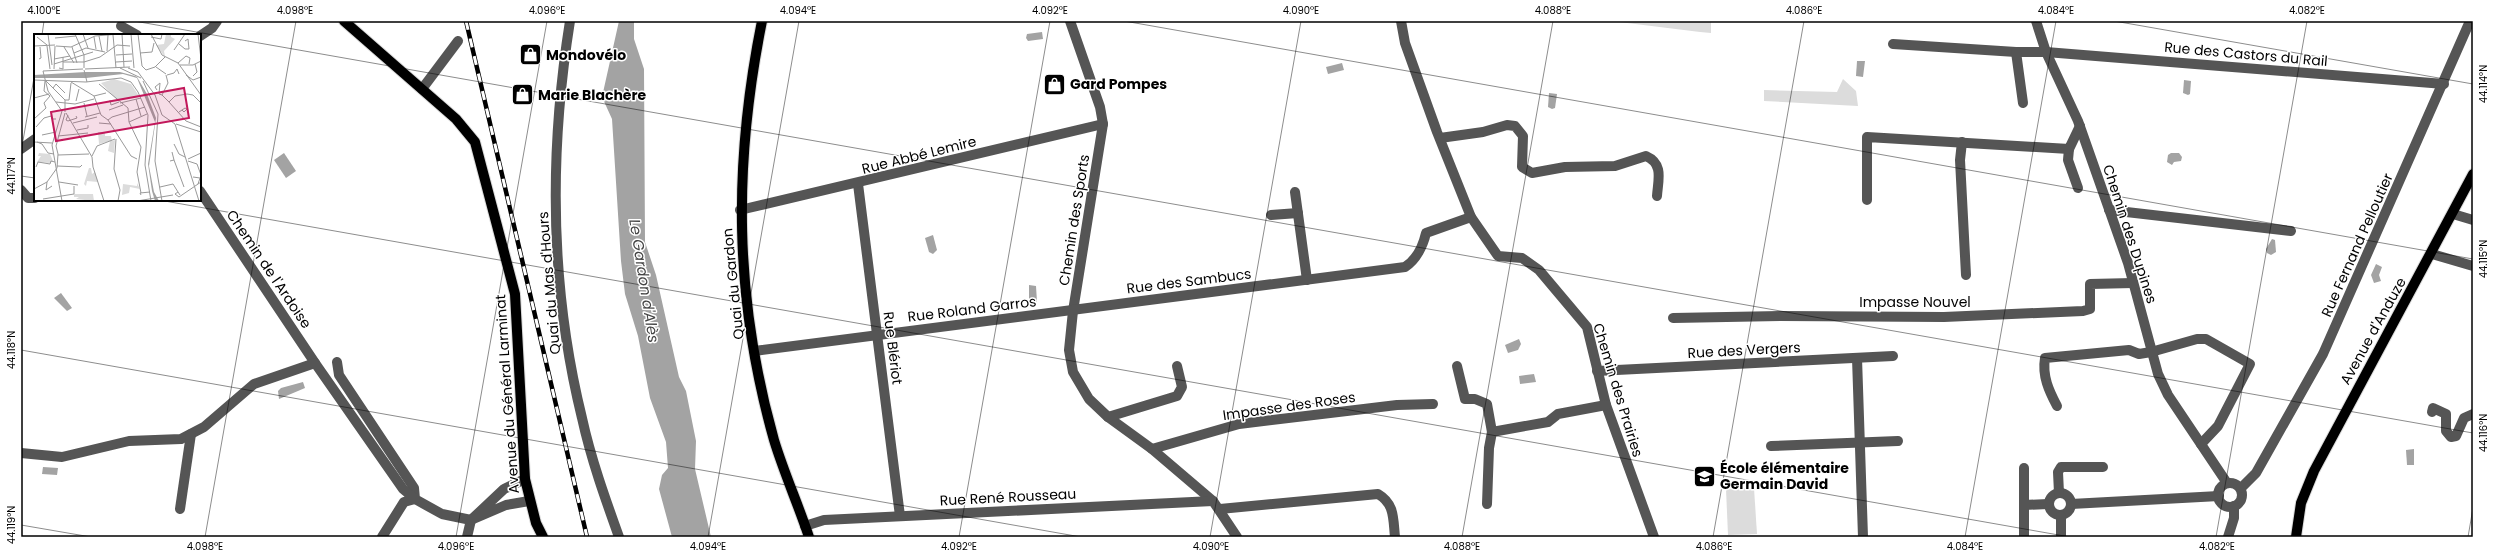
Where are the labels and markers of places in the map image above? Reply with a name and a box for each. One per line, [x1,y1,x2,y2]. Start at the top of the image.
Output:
shop icon: Mondovélo [518,42,544,68]
place label: Mondovélo [546,45,626,65]
shop icon: Gard Pompes [1042,71,1068,97]
place label: Gard Pompes [1070,74,1167,94]
shop icon: Marie Blachère [510,82,536,108]
place label: Marie Blachère [538,85,646,105]
place label: École élémentaire Germain David [1720,458,1849,494]
school or university icon: École élémentaire Germain David [1692,463,1718,489]

